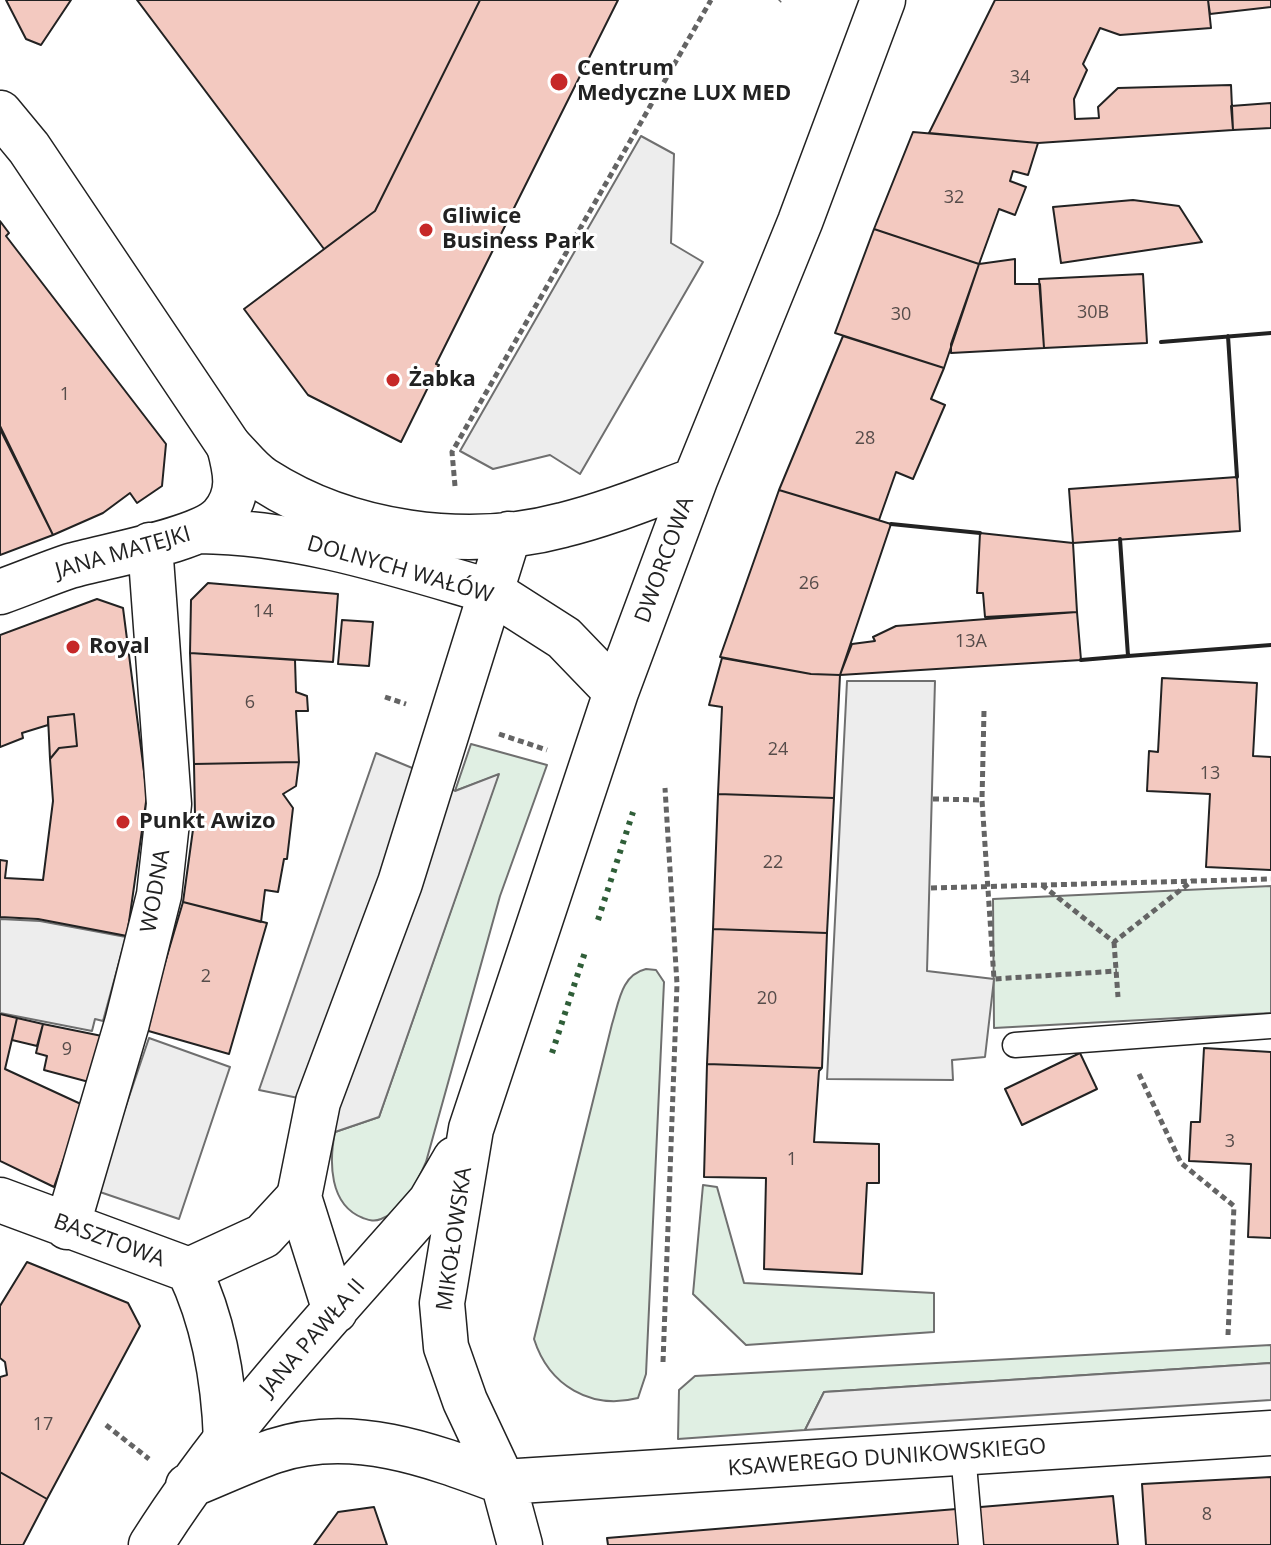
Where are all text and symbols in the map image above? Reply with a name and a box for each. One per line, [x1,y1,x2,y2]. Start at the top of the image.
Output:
place label: Centrum Medyczne LUX MED [577,56,791,108]
house number: 34 [1010,67,1030,89]
marker: Centrum Medyczne LUX MED [548,71,570,93]
house number: 32 [944,187,964,209]
place label: Gliwice Business Park [442,204,595,256]
marker: Gliwice Business Park [417,221,435,239]
house number: 30B [1077,302,1109,324]
house number: 30 [891,304,911,326]
place label: Żabka [409,367,476,393]
marker: Żabka [384,371,402,389]
house number: 1 [60,384,70,406]
house number: 28 [855,428,875,450]
street label: DWORCOWA [630,493,700,627]
street label: JANA MATEJKI [52,521,194,585]
street label: DOLNYCH WAŁÓW [304,531,496,609]
house number: 26 [799,573,819,595]
house number: 14 [253,601,273,623]
house number: 13A [955,631,987,653]
place label: Royal [89,634,150,660]
marker: Royal [64,638,82,656]
house number: 6 [245,692,255,714]
house number: 24 [768,739,788,761]
house number: 13 [1200,763,1220,785]
place label: Punkt Awizo [139,809,276,835]
marker: Punkt Awizo [114,813,132,831]
street label: WODNA [136,847,176,935]
house number: 22 [763,852,783,874]
house number: 2 [201,966,211,988]
house number: 20 [757,988,777,1010]
house number: 9 [62,1039,72,1061]
house number: 3 [1225,1131,1235,1153]
house number: 1 [787,1149,797,1171]
street label: MIKOŁOWSKA [432,1165,478,1313]
street label: BASZTOWA [50,1209,168,1273]
street label: JANA PAWŁA II [255,1274,371,1402]
house number: 17 [33,1414,53,1436]
street label: KSAWEREGO DUNIKOWSKIEGO [727,1434,1047,1482]
house number: 8 [1202,1504,1212,1526]

